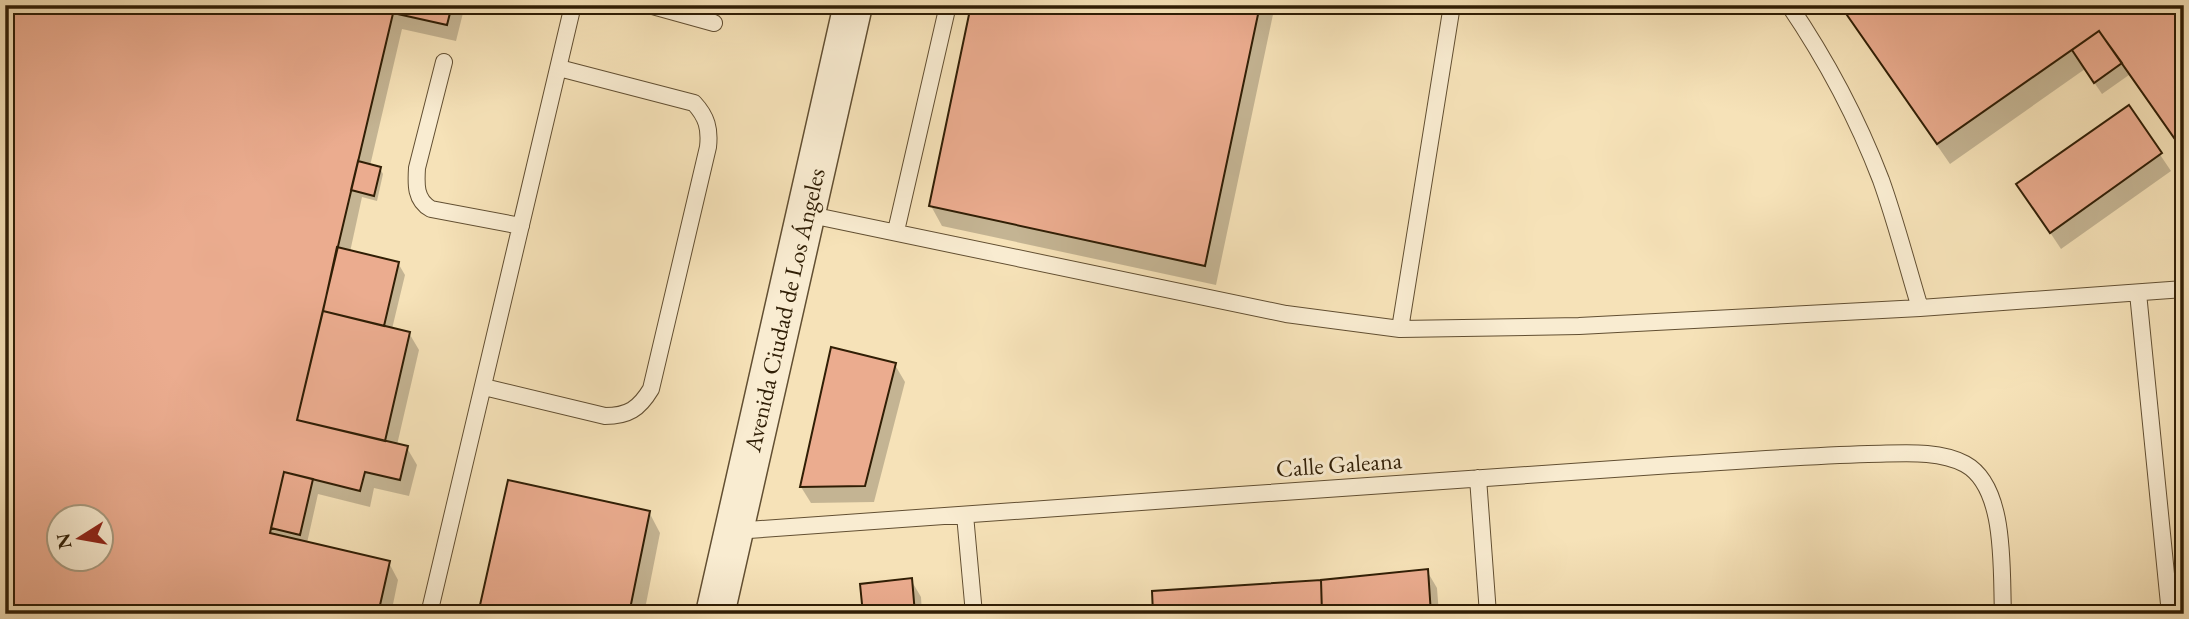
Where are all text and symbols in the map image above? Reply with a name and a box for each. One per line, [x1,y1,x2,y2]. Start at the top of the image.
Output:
street label: Avenida Ciudad de Los Ángeles [736,165,832,456]
street label: Calle Galeana [1275,444,1404,484]
north arrow [46,504,116,574]
text: N [50,531,78,551]

